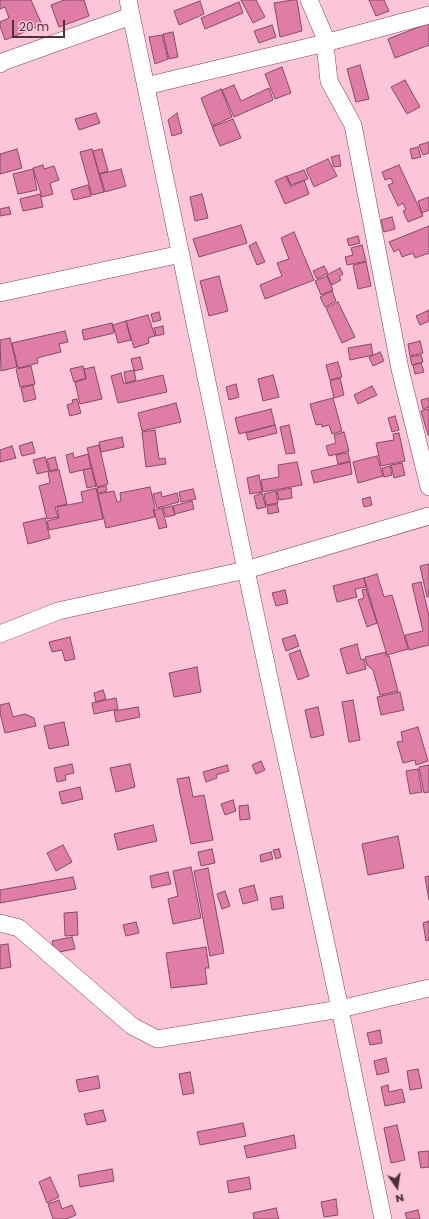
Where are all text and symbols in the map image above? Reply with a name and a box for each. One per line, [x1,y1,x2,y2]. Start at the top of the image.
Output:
scale bar [14,12,67,38]
text: 20 m [19,18,49,35]
north arrow [377,1167,417,1207]
text: N [394,1190,406,1207]

